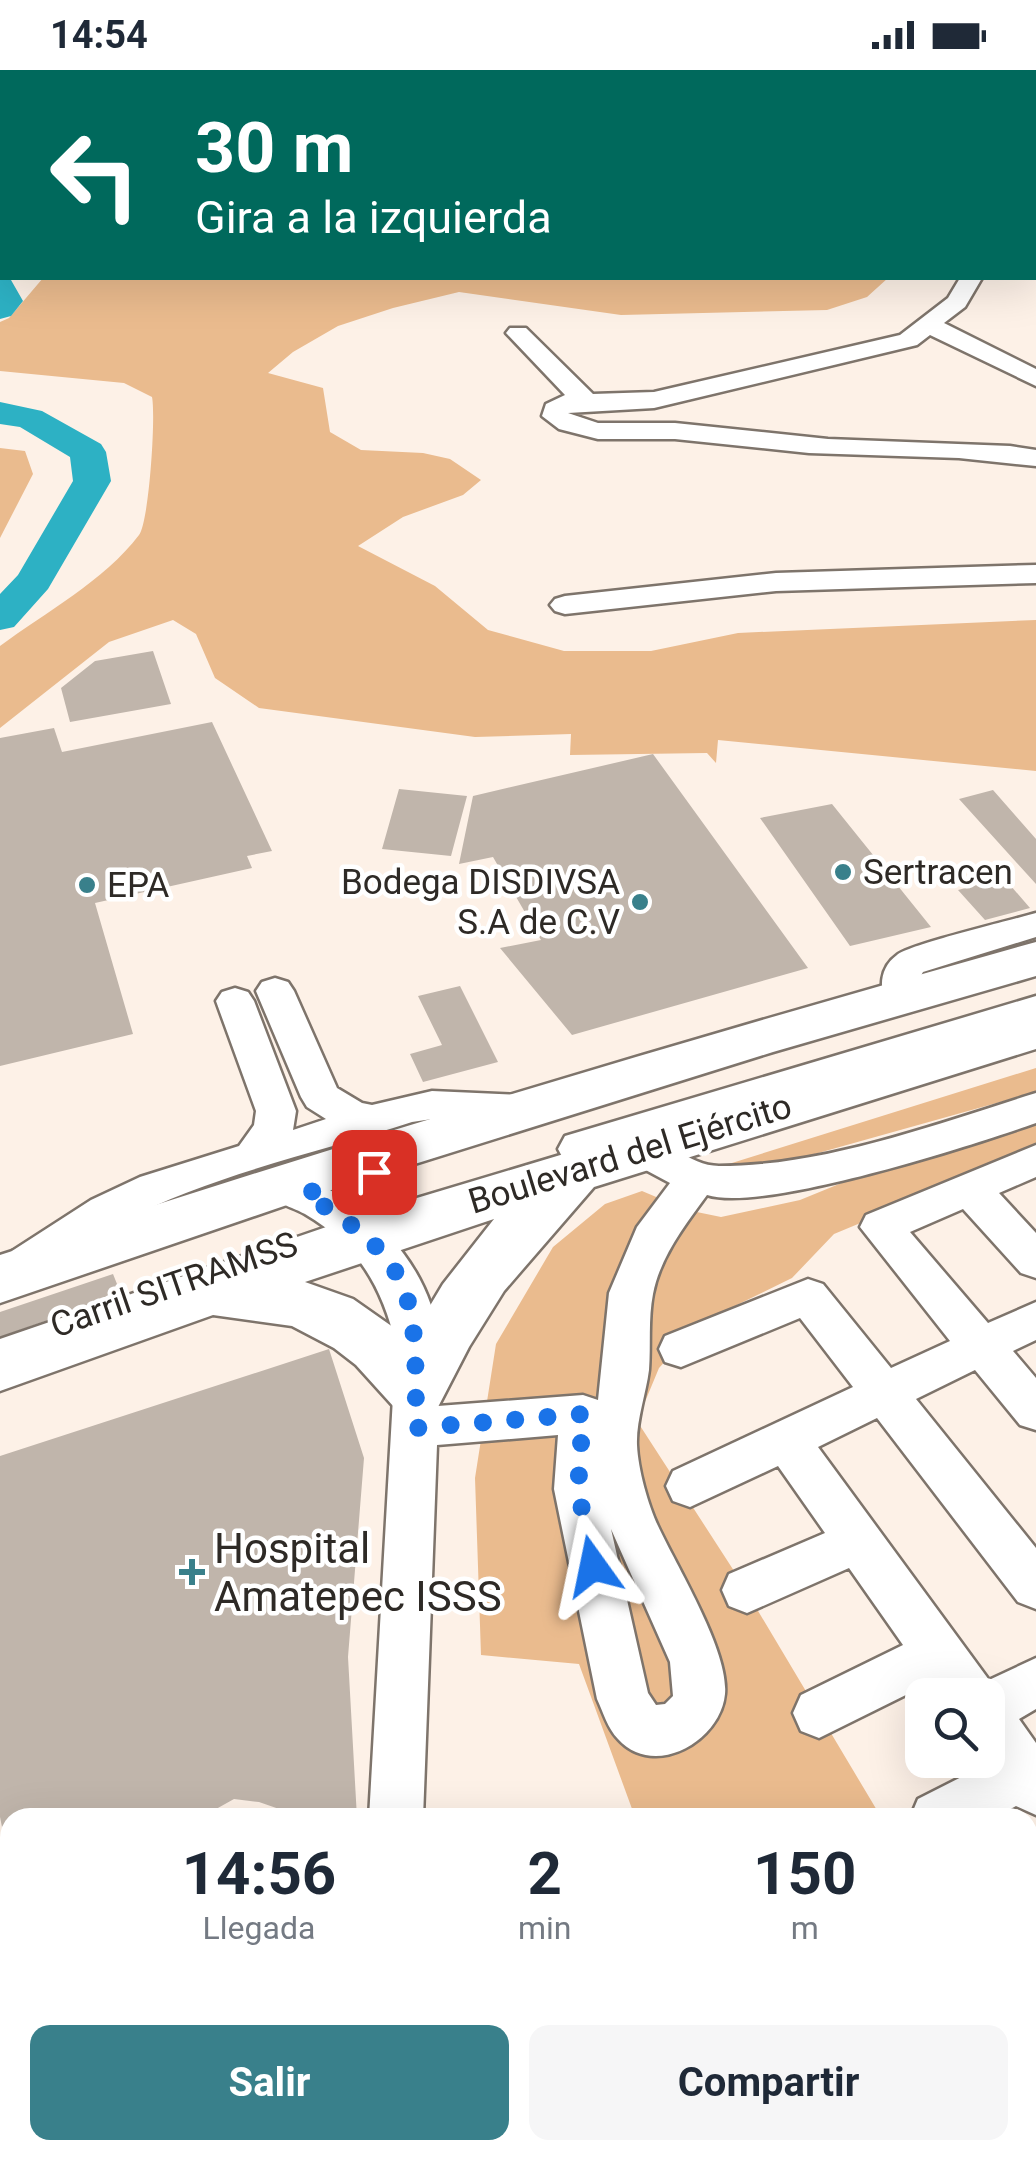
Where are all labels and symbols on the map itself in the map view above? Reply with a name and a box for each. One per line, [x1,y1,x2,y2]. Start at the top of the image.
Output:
place label: Sertracen [863,852,1013,893]
marker: Sertracen [832,861,854,883]
place label: Bodega DISDIVSA S.A de C.V [341,862,620,943]
place label: EPA [107,865,170,906]
marker: EPA [76,874,98,896]
marker: Bodega DISDIVSA S.A de C.V [629,891,651,913]
street label: Boulevard del Ejército [464,1085,796,1223]
pin [332,1130,417,1215]
street label: Carril SITRAMSS [45,1224,303,1346]
position arrow [541,1514,645,1618]
place label: Hospital Amatepec ISSS [214,1524,502,1621]
marker: Hospital Amatepec ISSS [179,1559,205,1585]

